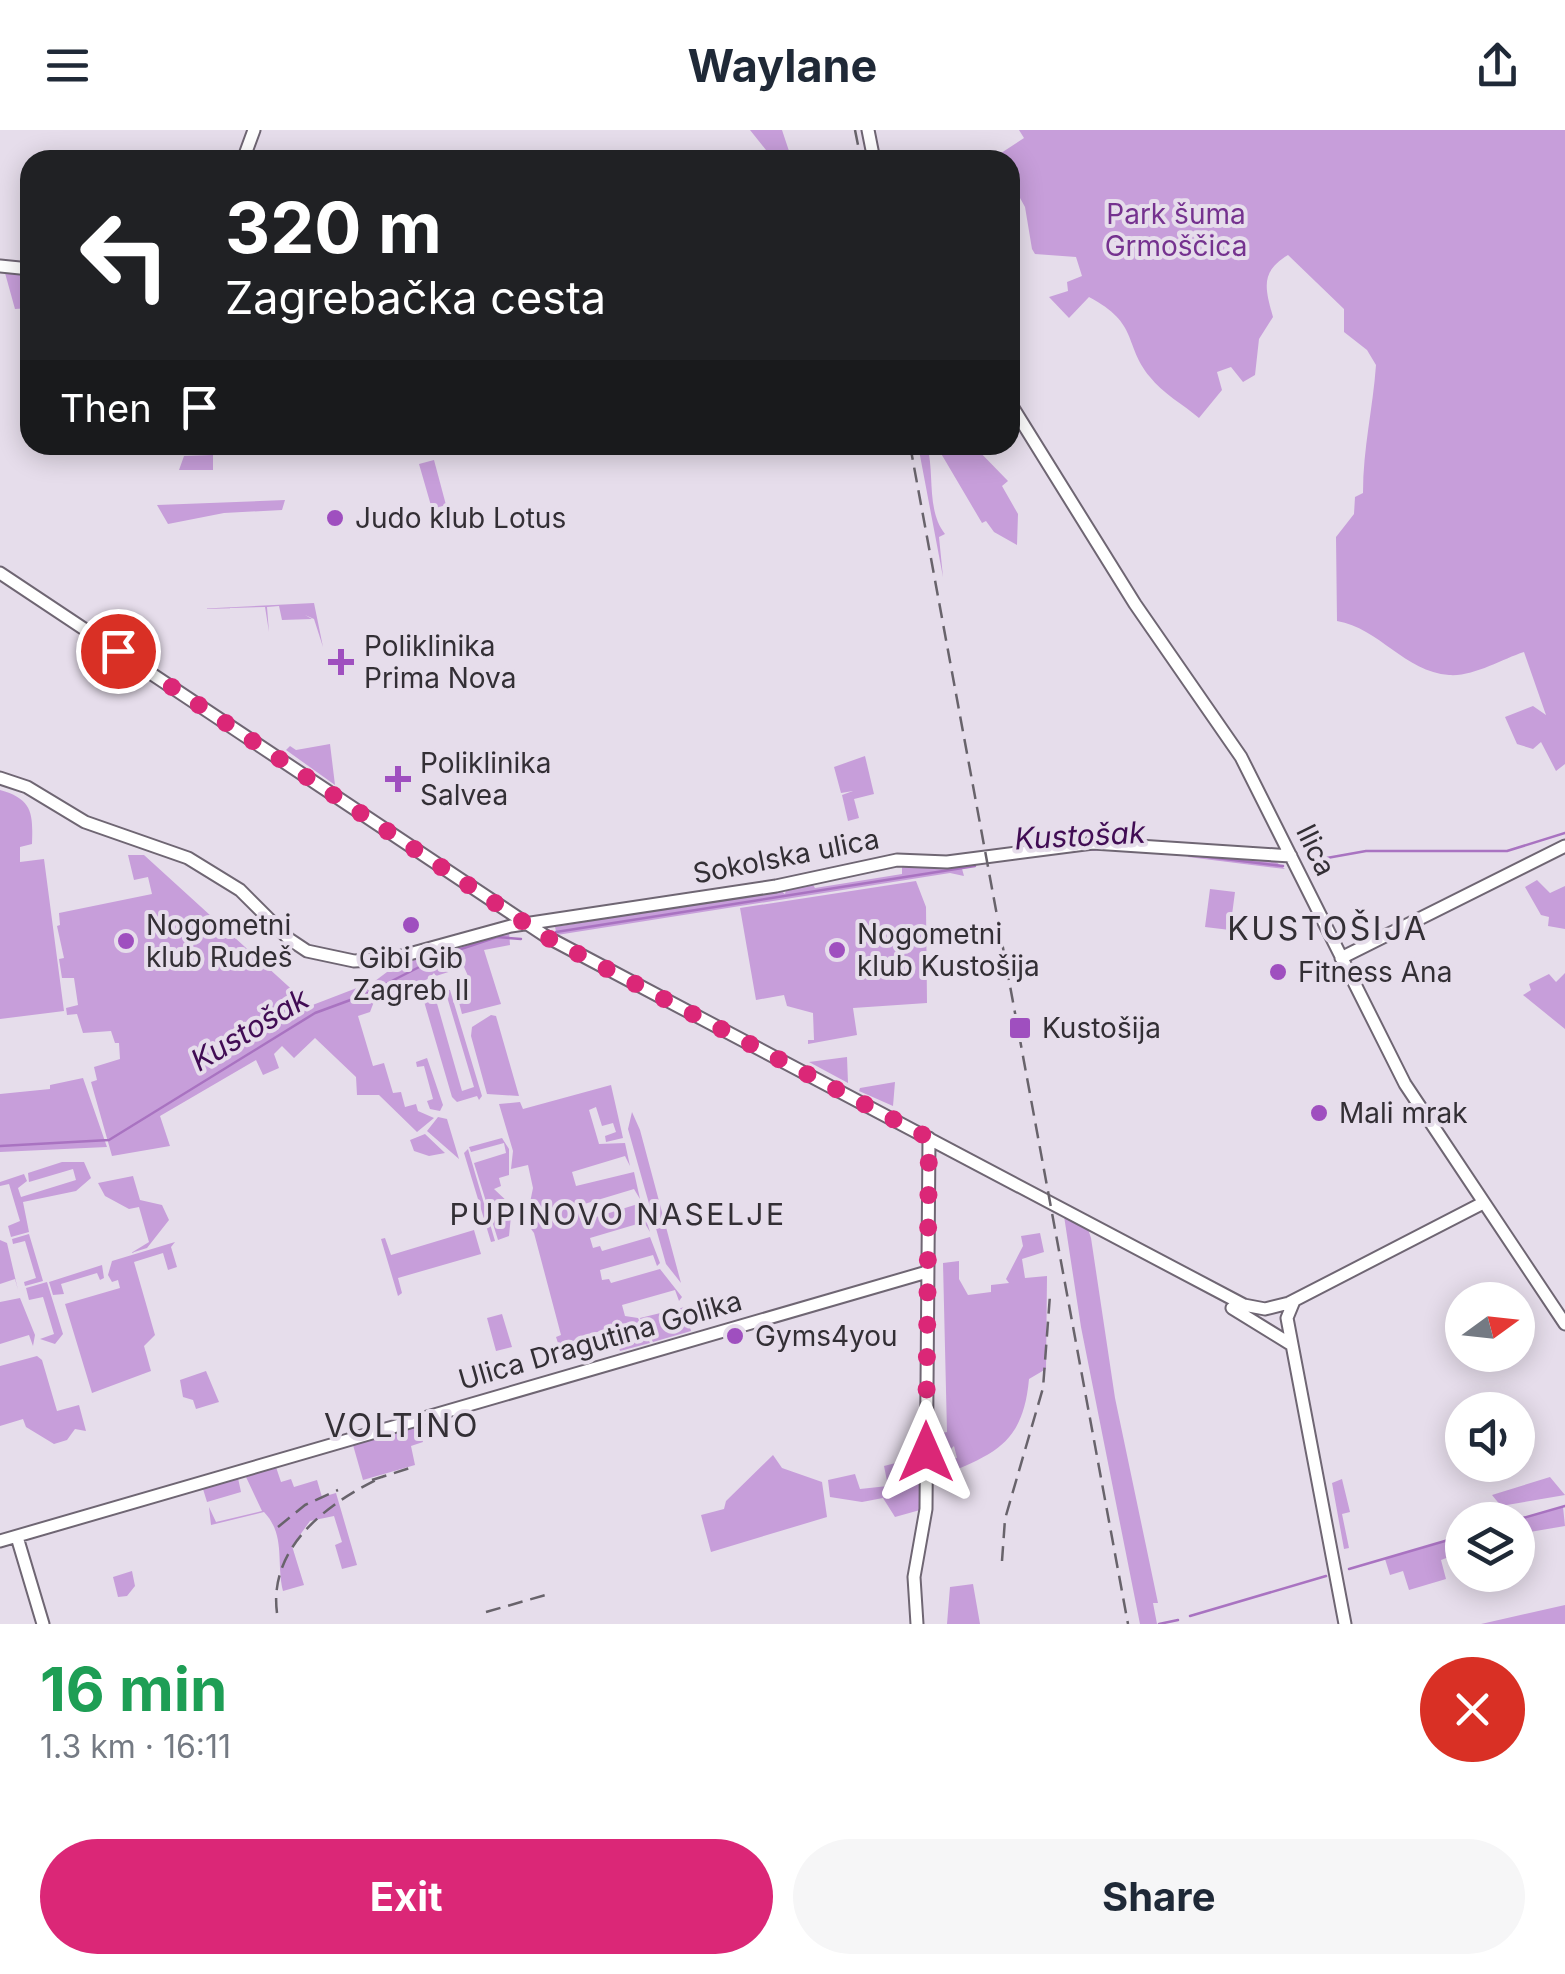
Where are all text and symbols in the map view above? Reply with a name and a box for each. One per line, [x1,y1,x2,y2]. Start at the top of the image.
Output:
icon: menu [40,38,95,93]
text: Waylane [688,38,877,93]
icon: share [1470,38,1525,93]
text: 320 m [225,185,442,270]
icon: left [60,190,190,320]
park label: Park šuma Grmoščica [1105,197,1247,263]
text: Zagrebačka cesta [225,270,606,325]
icon: arrive [172,380,227,435]
text: Then [60,385,152,431]
place label: Judo klub Lotus [355,501,566,535]
marker: Judo klub Lotus [324,507,346,529]
pin [76,609,161,694]
icon: arrive [91,624,146,679]
place label: Poliklinika Prima Nova [364,629,516,695]
marker: Poliklinika Prima Nova [328,649,354,675]
place label: Poliklinika Salvea [420,746,551,812]
marker: Poliklinika Salvea [385,766,411,792]
water label: Kustošak [1014,814,1147,856]
street label: Ilica [1289,819,1343,881]
street label: Sokolska ulica [690,821,882,891]
place label: Nogometni klub Rudeš [146,908,293,974]
district label: KUSTOŠIJA [1227,909,1429,948]
marker: Gibi Gib Zagreb II [400,914,422,936]
place label: Nogometni klub Kustošija [857,917,1040,983]
marker: Nogometni klub Rudeš [115,930,137,952]
marker: Nogometni klub Kustošija [826,939,848,961]
place label: Gibi Gib Zagreb II [353,941,469,1007]
place label: Fitness Ana [1298,955,1452,989]
marker: Fitness Ana [1267,961,1289,983]
water label: Kustošak [184,980,315,1078]
place label: Kustošija [1042,1011,1161,1045]
marker: Kustošija [1007,1015,1033,1041]
place label: Mali mrak [1339,1096,1468,1130]
marker: Mali mrak [1308,1102,1330,1124]
district label: PUPINOVO NASELJE [450,1196,787,1232]
north arrow [1445,1282,1535,1372]
map controls [1445,1282,1535,1592]
street label: Ulica Dragutina Golika [455,1283,745,1397]
place label: Gyms4you [755,1319,898,1353]
marker: Gyms4you [724,1325,746,1347]
button: sound [1445,1392,1535,1482]
position arrow [874,1400,978,1504]
district label: VOLTINO [324,1406,480,1445]
button: layers [1445,1502,1535,1592]
text: 16 min [40,1653,227,1725]
button: close [1420,1657,1525,1762]
text: 1.3 km · 16:11 [40,1727,231,1766]
button: Exit [40,1839,773,1954]
button: Share [793,1839,1525,1954]

